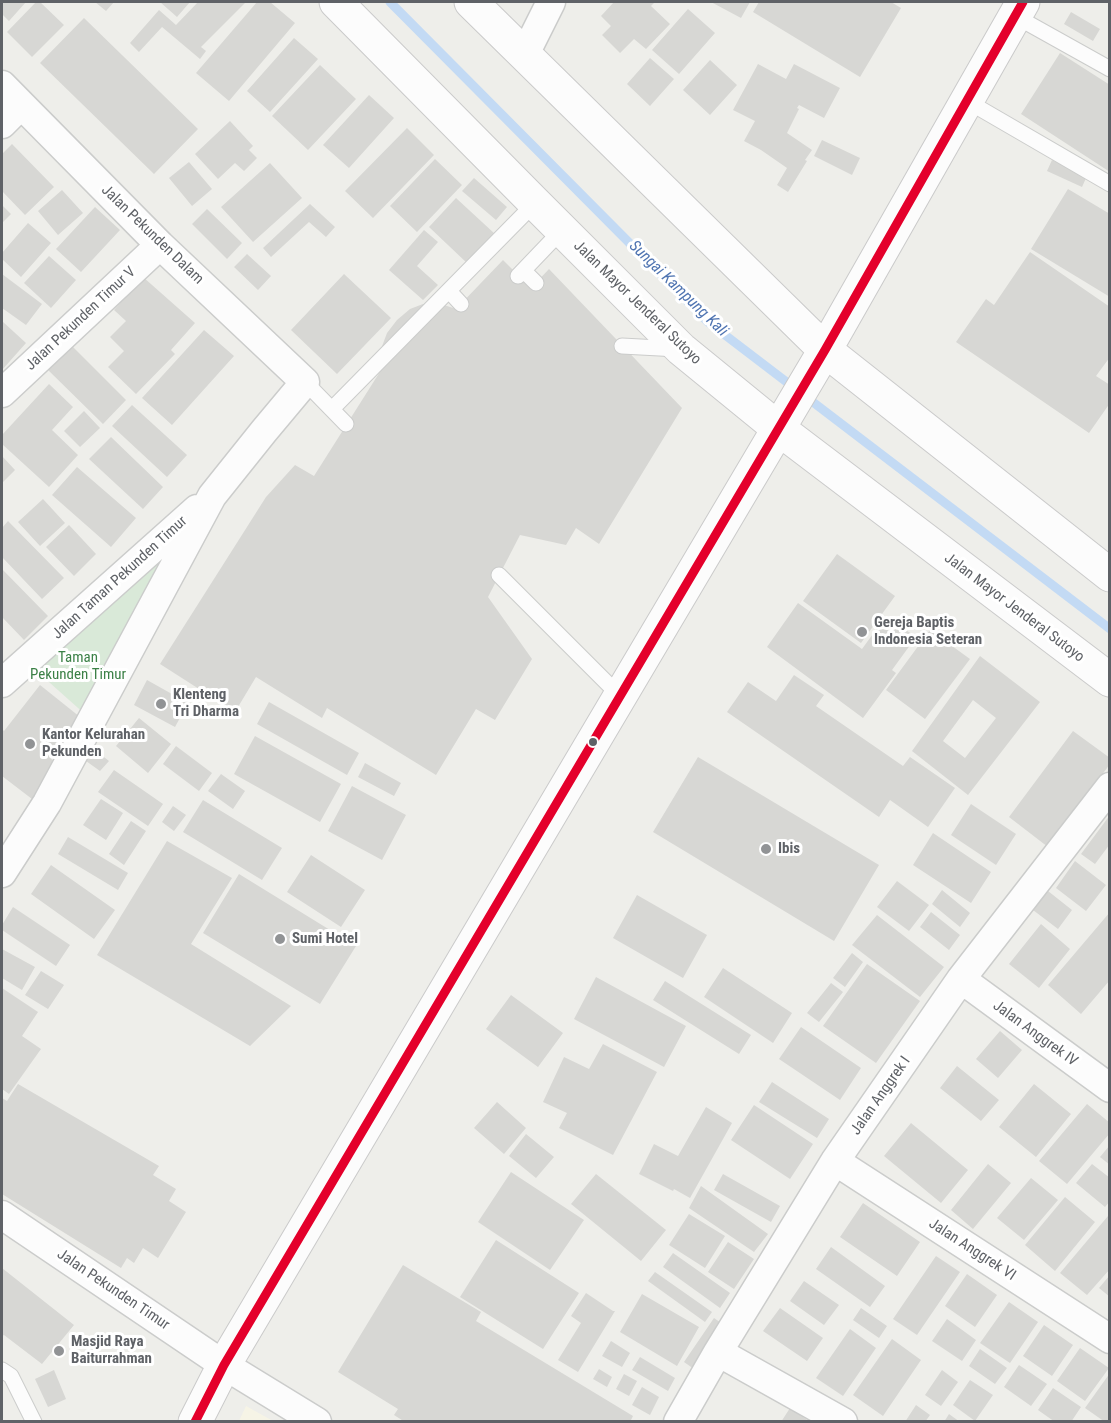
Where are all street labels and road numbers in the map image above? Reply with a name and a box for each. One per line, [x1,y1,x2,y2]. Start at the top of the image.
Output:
street label: Jalan Pekunden Dalam [97,182,207,288]
street label: Jalan Mayor Jenderal Sutoyo [569,237,705,369]
street label: Jalan Pekunden Timur V [22,263,140,375]
street label: Jalan Taman Pekunden Timur [49,513,191,643]
street label: Jalan Mayor Jenderal Sutoyo [940,549,1088,667]
street label: Jalan Anggrek IV [989,997,1081,1071]
street label: Jalan Anggrek I [847,1053,915,1139]
street label: Jalan Anggrek VI [925,1215,1019,1285]
street label: Jalan Pekunden Timur [53,1246,173,1334]

